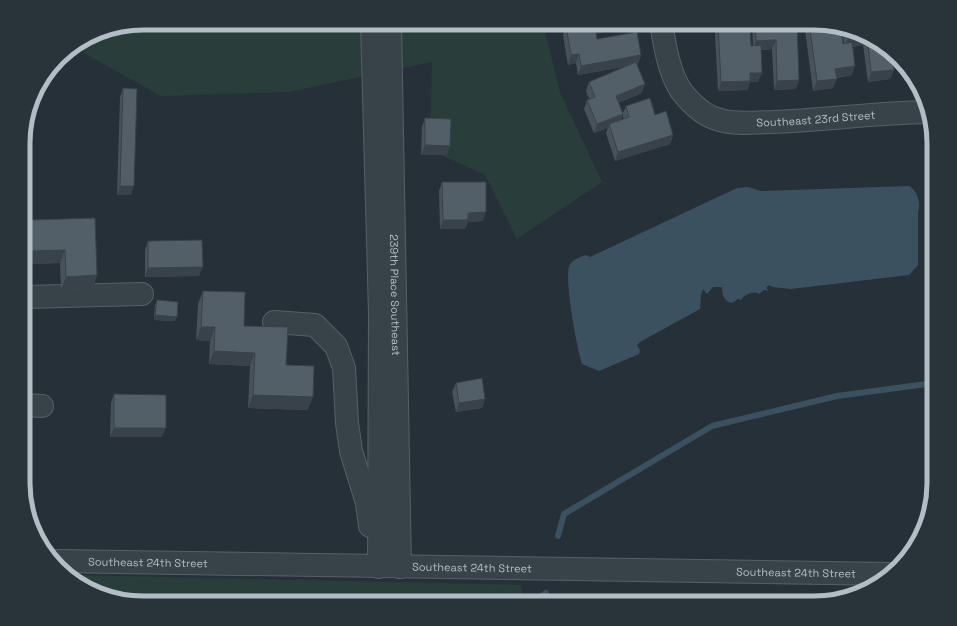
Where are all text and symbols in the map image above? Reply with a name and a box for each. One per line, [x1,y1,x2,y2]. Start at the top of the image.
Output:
street label: Southeast 23rd Street [756,108,876,130]
street label: 239th Place Southeast [387,234,403,356]
street label: Southeast 24th Street [88,555,208,570]
street label: Southeast 24th Street [412,560,532,575]
street label: Southeast 24th Street [736,565,856,580]

